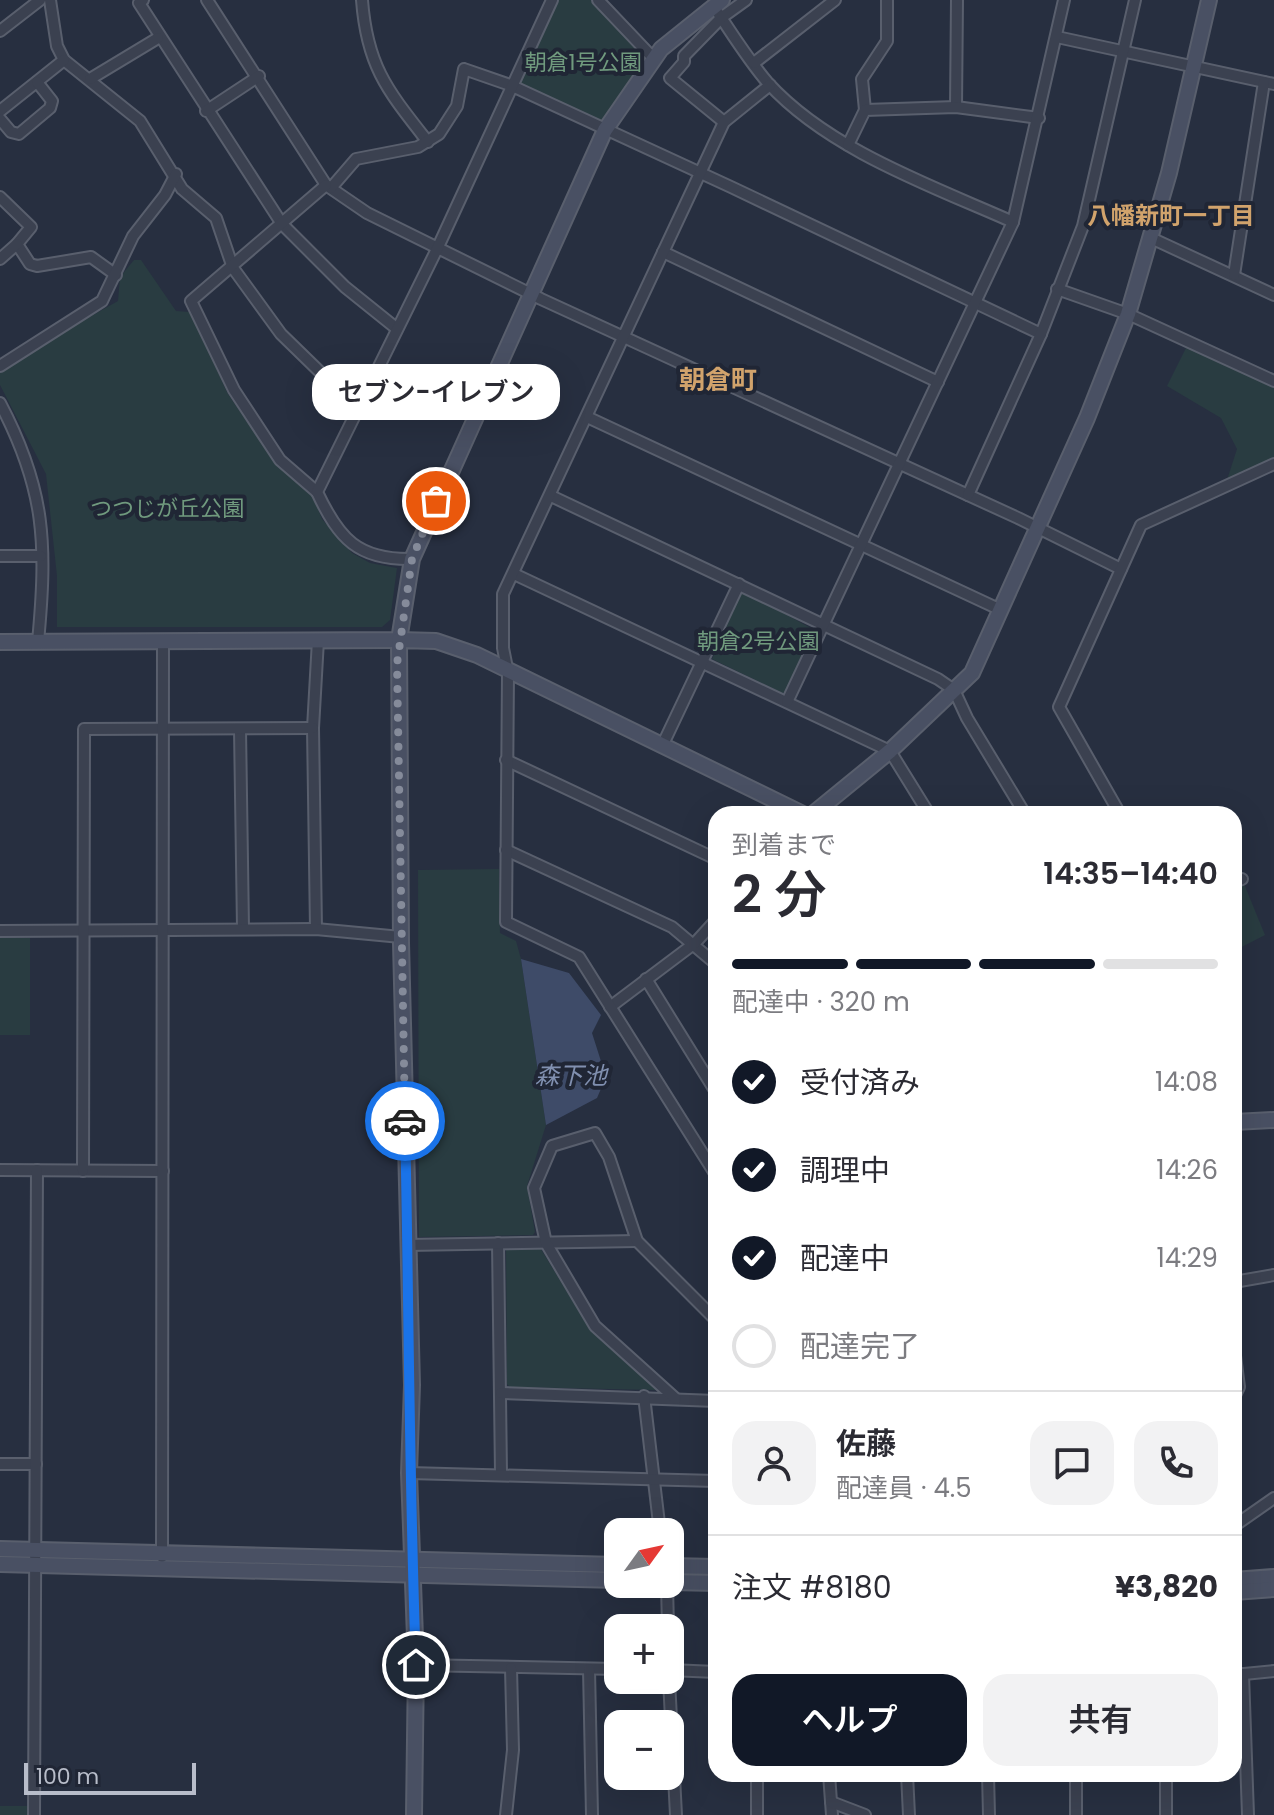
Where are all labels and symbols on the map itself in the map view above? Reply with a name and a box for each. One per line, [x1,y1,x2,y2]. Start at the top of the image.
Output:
park label: 朝倉1号公園 [524,47,642,78]
district label: 八幡新町一丁目 [1087,199,1255,232]
district label: 朝倉町 [679,362,757,398]
callout: セブン-イレブン [312,365,560,421]
pin [402,467,470,535]
park label: つつじが丘公園 [90,493,244,524]
park label: 朝倉2号公園 [697,626,819,657]
water label: 森下池 [535,1059,609,1092]
courier [365,1081,445,1161]
north arrow [604,1518,684,1598]
pin [382,1631,450,1699]
scale bar [24,1759,196,1795]

